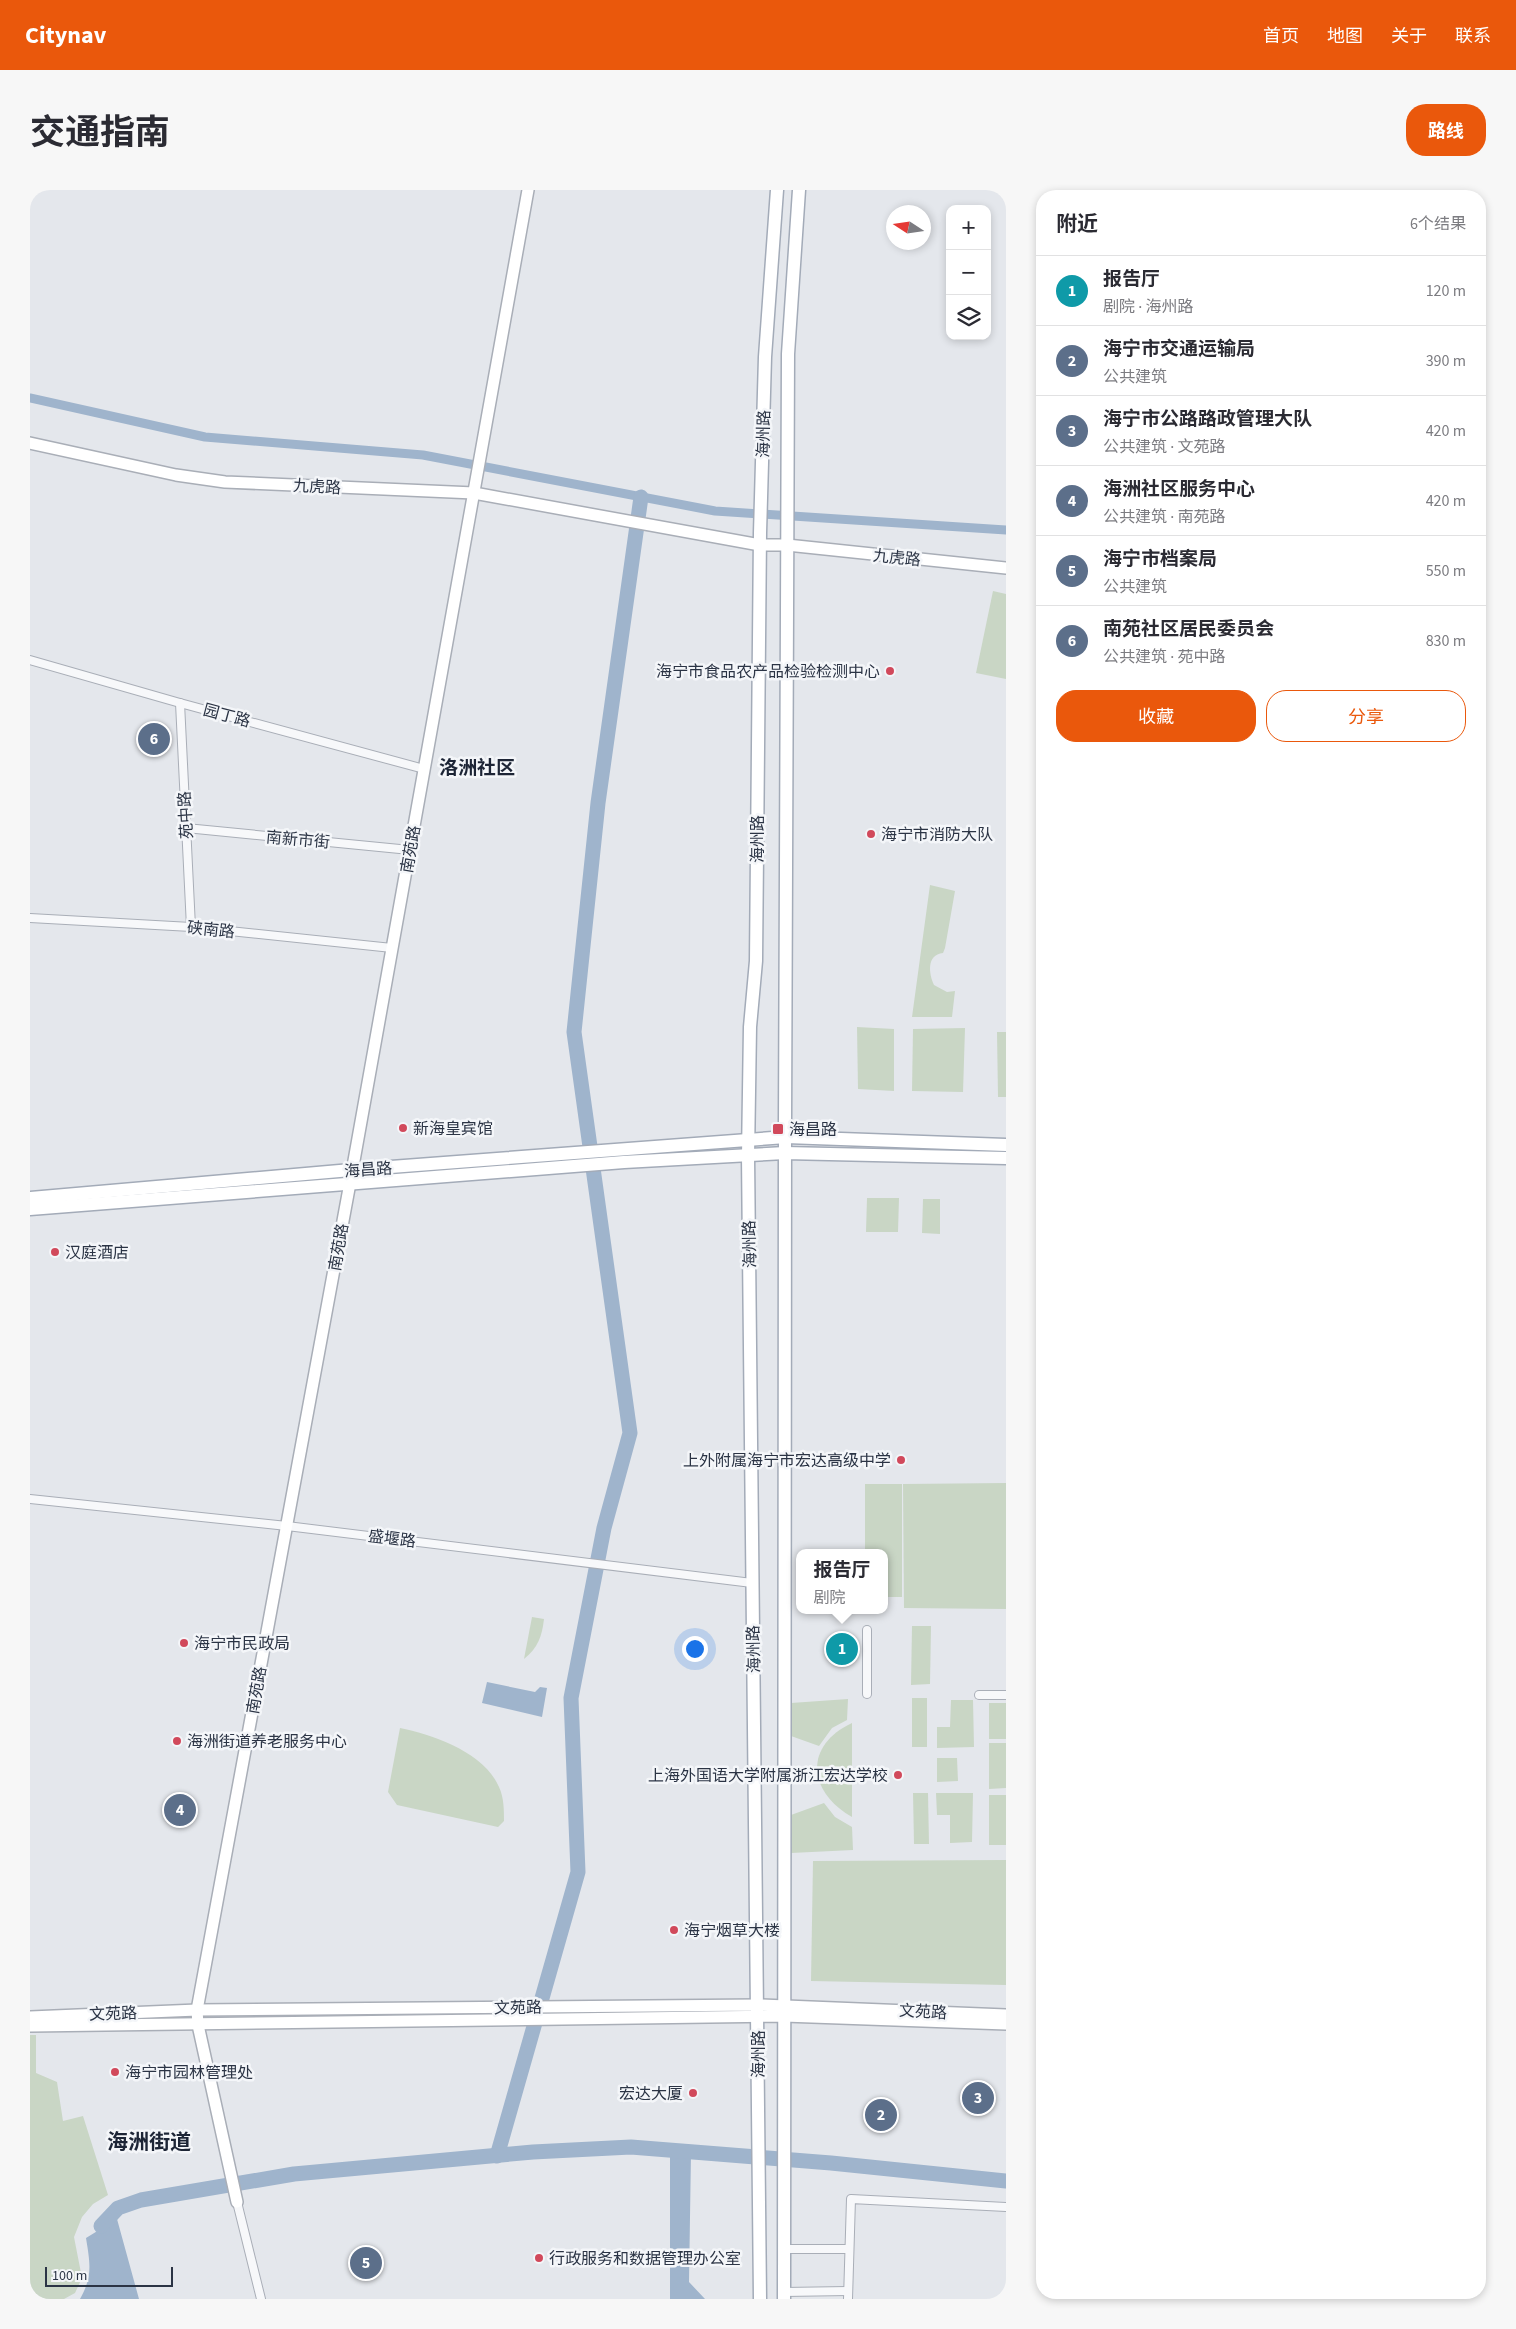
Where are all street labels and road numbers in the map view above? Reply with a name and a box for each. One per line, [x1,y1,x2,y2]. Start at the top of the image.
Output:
street label: 海州路 [753,410,775,458]
street label: 九虎路 [292,475,341,499]
street label: 九虎路 [872,545,922,571]
street label: 园丁路 [201,699,253,733]
street label: 苑中路 [174,790,198,839]
street label: 海州路 [747,815,769,863]
street label: 南苑路 [396,824,426,875]
street label: 南新市街 [265,826,331,854]
street label: 硖南路 [186,917,236,943]
street label: 海昌路 [343,1157,393,1183]
street label: 海州路 [739,1220,761,1268]
street label: 南苑路 [324,1222,354,1273]
street label: 盛堰路 [367,1525,417,1553]
street label: 海州路 [743,1625,765,1673]
street label: 南苑路 [242,1665,272,1716]
street label: 文苑路 [494,1997,542,2019]
street label: 文苑路 [898,2000,947,2024]
street label: 文苑路 [89,2002,137,2026]
street label: 海州路 [748,2030,770,2078]

